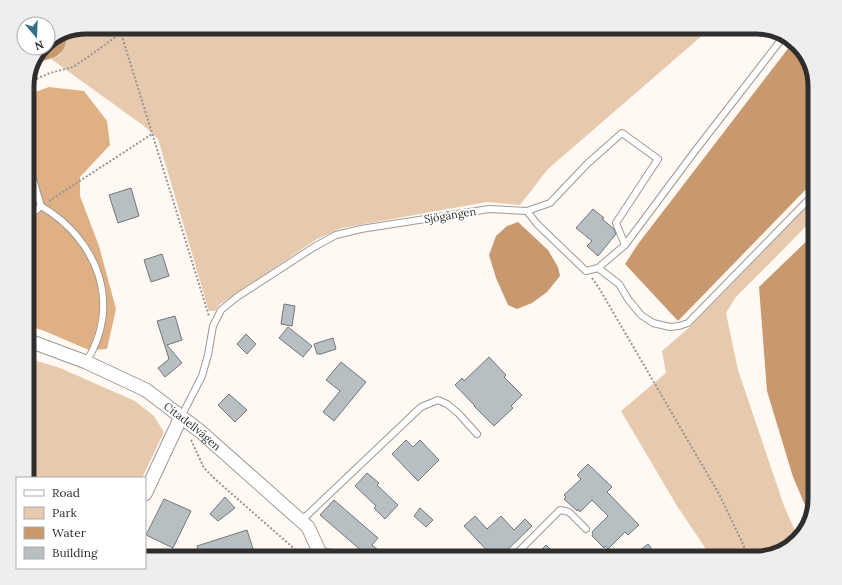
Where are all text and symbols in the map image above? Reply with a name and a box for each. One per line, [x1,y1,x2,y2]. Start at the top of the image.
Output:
north arrow [16,16,56,56]
text: N [32,37,46,54]
street label: Sjögången [423,204,477,226]
street label: Citadellvägen [161,399,224,454]
legend [16,477,146,569]
text: Road [52,485,80,500]
text: Park [52,505,78,520]
text: Water [52,525,87,540]
text: Building [52,545,98,560]

